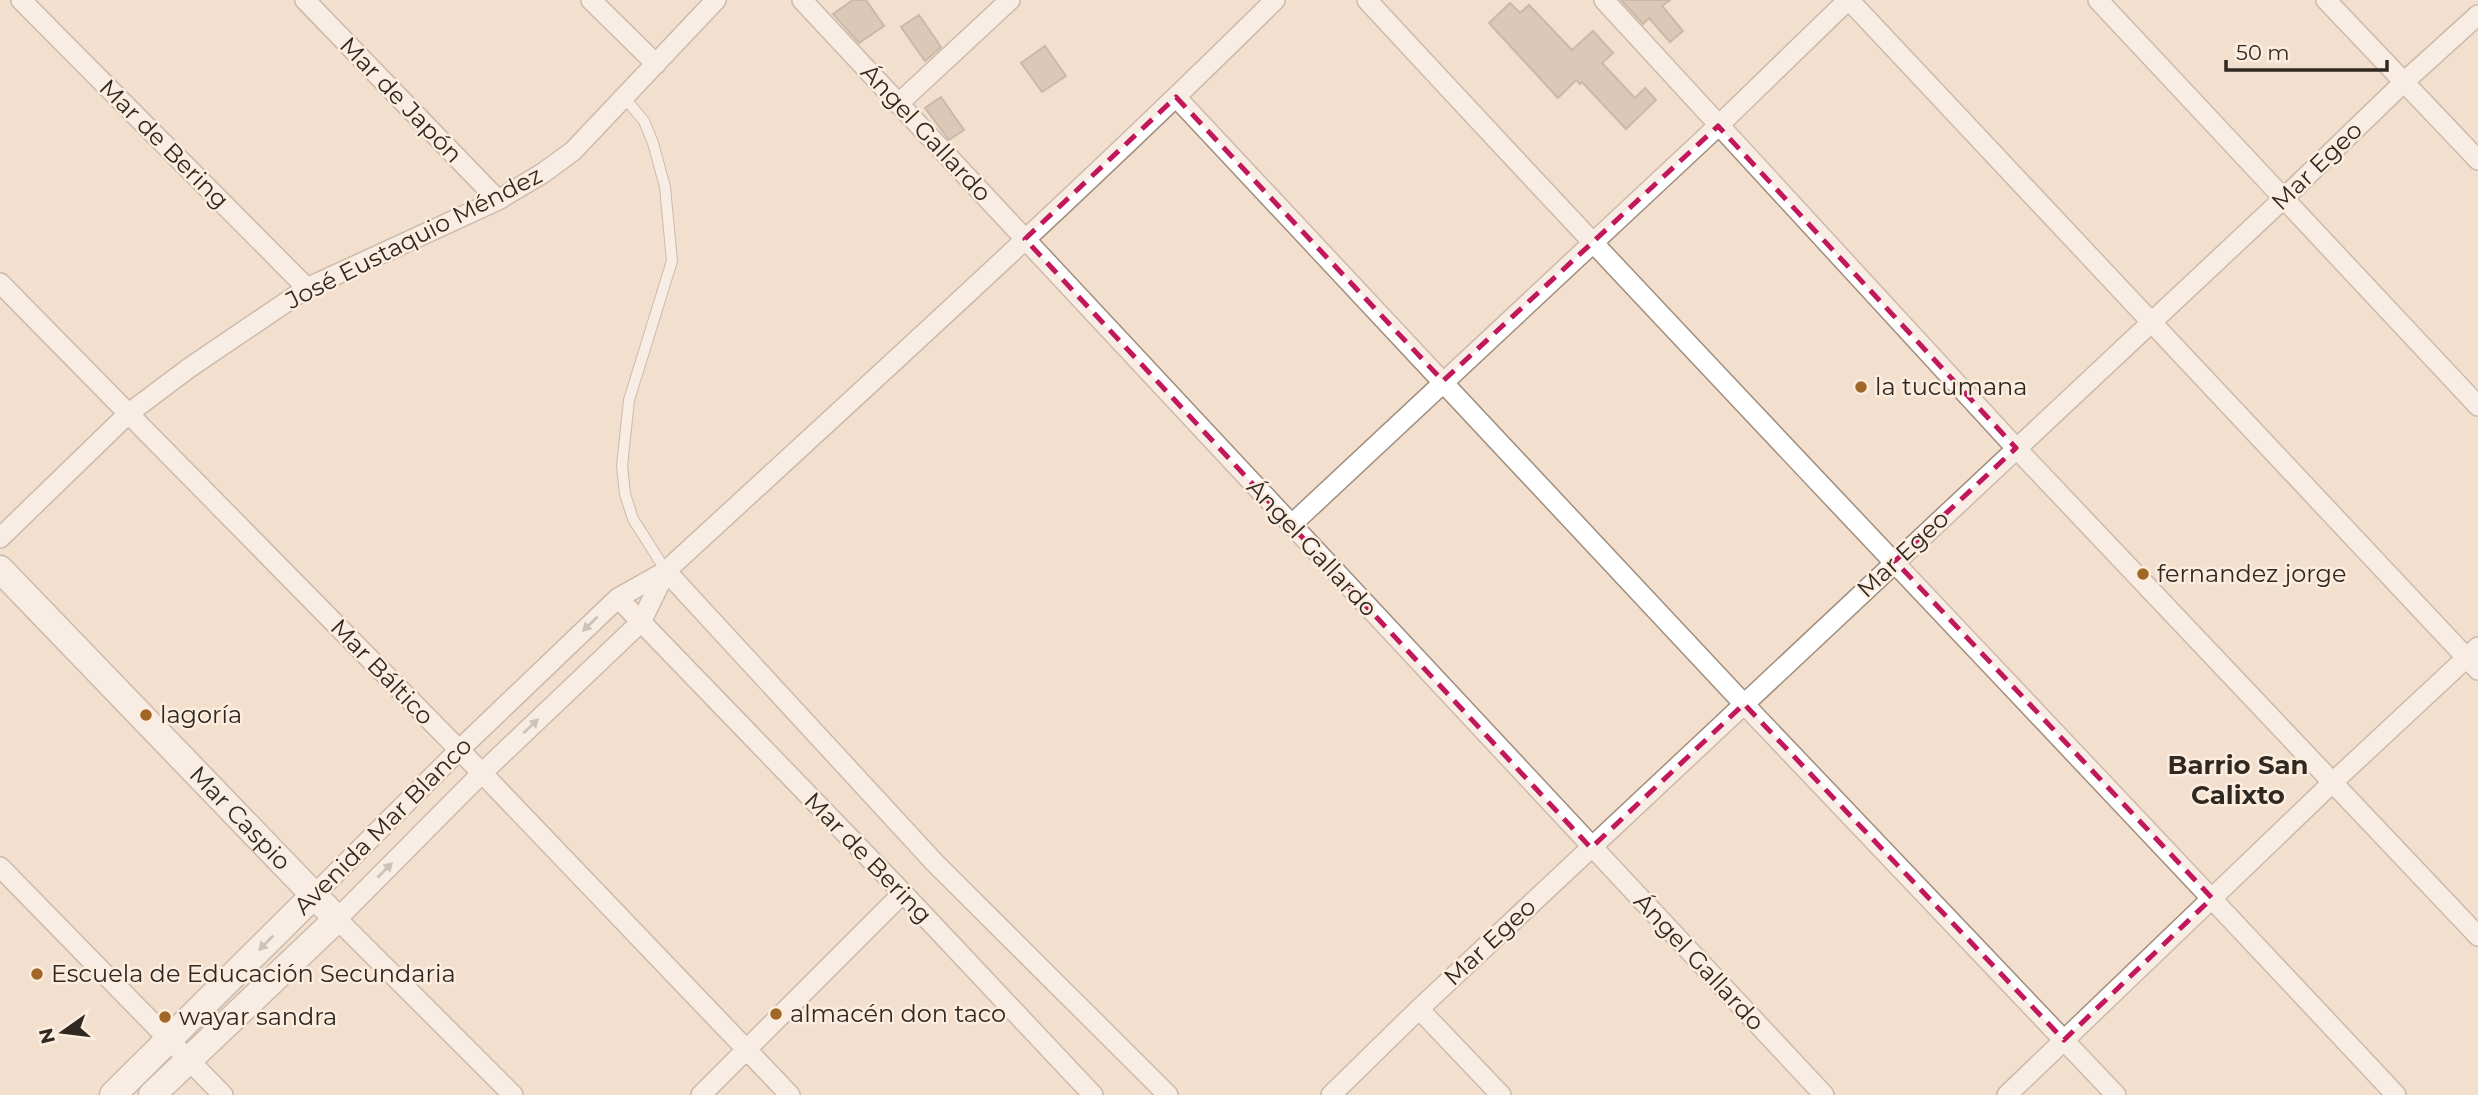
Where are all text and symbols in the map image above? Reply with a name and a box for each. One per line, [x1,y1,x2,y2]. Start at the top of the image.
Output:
scale bar [2226,28,2387,72]
street label: Mar de Japón [334,31,469,169]
text: 50 m [2236,40,2290,65]
street label: Ángel Gallardo [855,58,998,207]
street label: Mar de Bering [94,73,235,214]
street label: Mar Egeo [2265,115,2368,216]
street label: José Eustaquio Méndez [280,160,547,315]
place label: la tucumana [1875,372,2027,401]
marker: la tucumana [1853,379,1869,395]
street label: Ángel Gallardo [1241,473,1384,622]
street label: Mar Egeo [1851,504,1955,603]
place label: fernandez jorge [2157,559,2347,588]
marker: fernandez jorge [2135,566,2151,582]
street label: Mar Báltico [325,613,440,731]
one-way arrow [582,616,599,632]
place label: lagoría [160,700,242,729]
marker: lagoría [138,707,154,723]
one-way arrow [522,719,539,735]
street label: Avenida Mar Blanco [288,731,478,921]
district label: Barrio San Calixto [2168,749,2308,811]
street label: Mar Caspio [184,760,297,876]
street label: Mar de Bering [798,786,938,929]
one-way arrow [376,863,393,879]
street label: Ángel Gallardo [1628,887,1771,1036]
street label: Mar Egeo [1438,892,1542,991]
one-way arrow [258,934,274,951]
place label: Escuela de Educación Secundaria [51,959,456,988]
marker: Escuela de Educación Secundaria [29,966,45,982]
north arrow [28,997,98,1067]
place label: almacén don taco [790,999,1006,1028]
place label: wayar sandra [179,1002,337,1031]
marker: almacén don taco [768,1006,784,1022]
marker: wayar sandra [157,1009,173,1025]
text: N [34,1026,60,1046]

